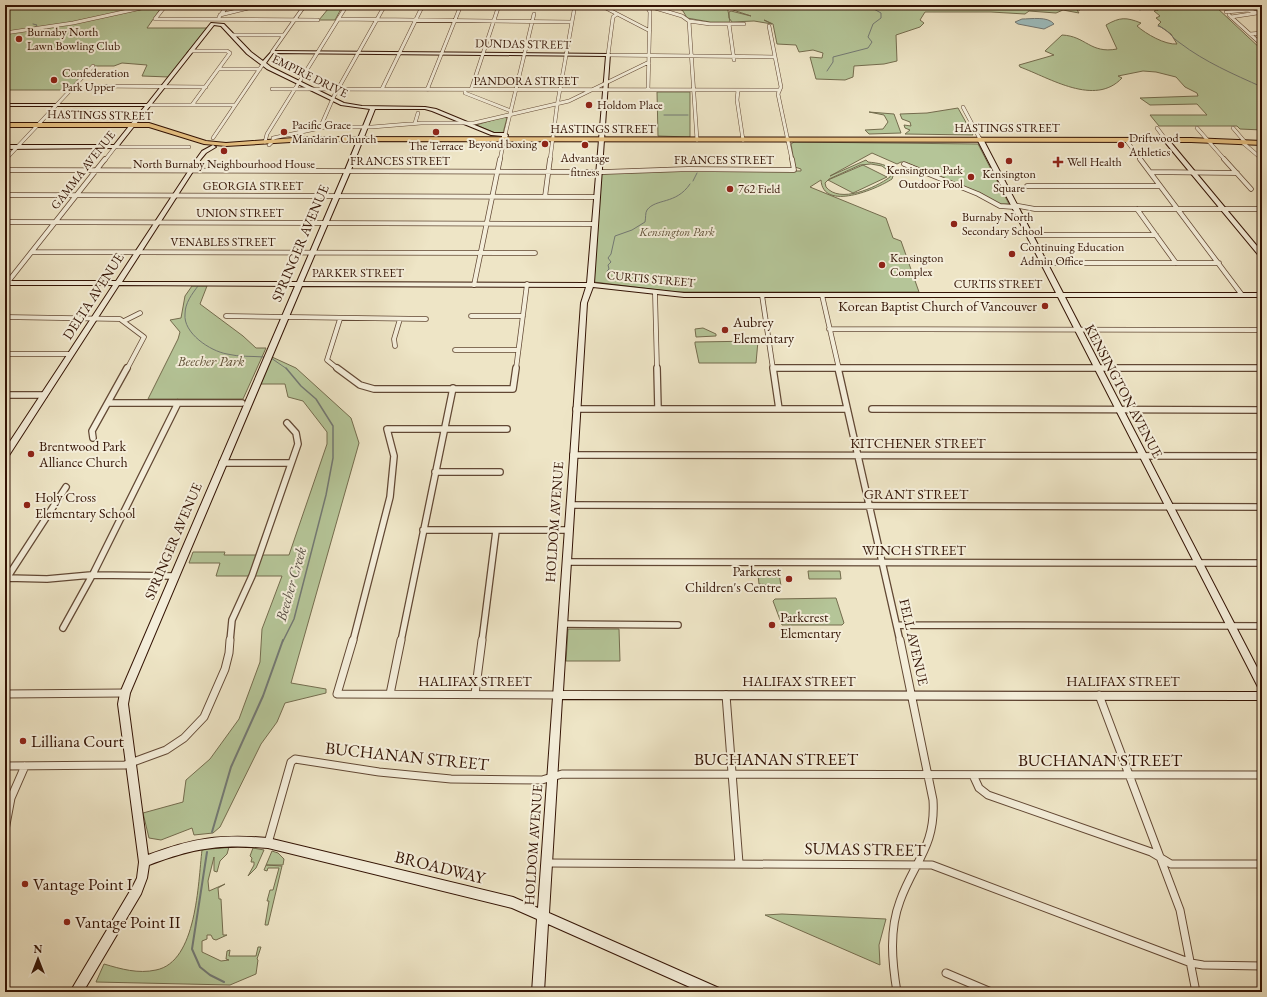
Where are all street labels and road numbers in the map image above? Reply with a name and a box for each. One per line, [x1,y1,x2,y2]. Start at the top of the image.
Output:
street label: DUNDAS STREET [475,35,572,53]
street label: EMPIRE DRIVE [269,51,351,101]
street label: PANDORA STREET [473,73,579,89]
street label: HASTINGS STREET [47,106,154,124]
street label: HASTINGS STREET [954,120,1061,136]
street label: HASTINGS STREET [550,121,657,137]
street label: GAMMA AVENUE [47,127,119,213]
street label: FRANCES STREET [674,152,775,168]
street label: FRANCES STREET [350,153,451,169]
street label: GEORGIA STREET [203,178,304,194]
street label: SPRINGER AVENUE [267,182,333,304]
street label: UNION STREET [196,205,285,221]
street label: VENABLES STREET [170,234,277,250]
street label: DELTA AVENUE [58,249,128,343]
street label: PARKER STREET [312,265,405,281]
street label: CURTIS STREET [606,267,697,291]
street label: CURTIS STREET [954,276,1043,292]
street label: KENSINGTON AVENUE [1081,321,1167,461]
street label: KITCHENER STREET [850,434,986,452]
street label: HOLDOM AVENUE [541,461,567,583]
street label: SPRINGER AVENUE [140,480,206,602]
street label: GRANT STREET [864,485,969,503]
street label: WINCH STREET [862,541,967,559]
street label: FELL AVENUE [895,597,933,687]
street label: HALIFAX STREET [418,672,532,690]
street label: HALIFAX STREET [742,672,856,690]
street label: HALIFAX STREET [1066,672,1180,690]
street label: BUCHANAN STREET [324,736,490,776]
street label: BUCHANAN STREET [694,748,859,770]
street label: BUCHANAN STREET [1018,749,1183,771]
street label: HOLDOM AVENUE [520,784,546,906]
street label: SUMAS STREET [804,837,926,861]
street label: BROADWAY [393,845,489,889]

